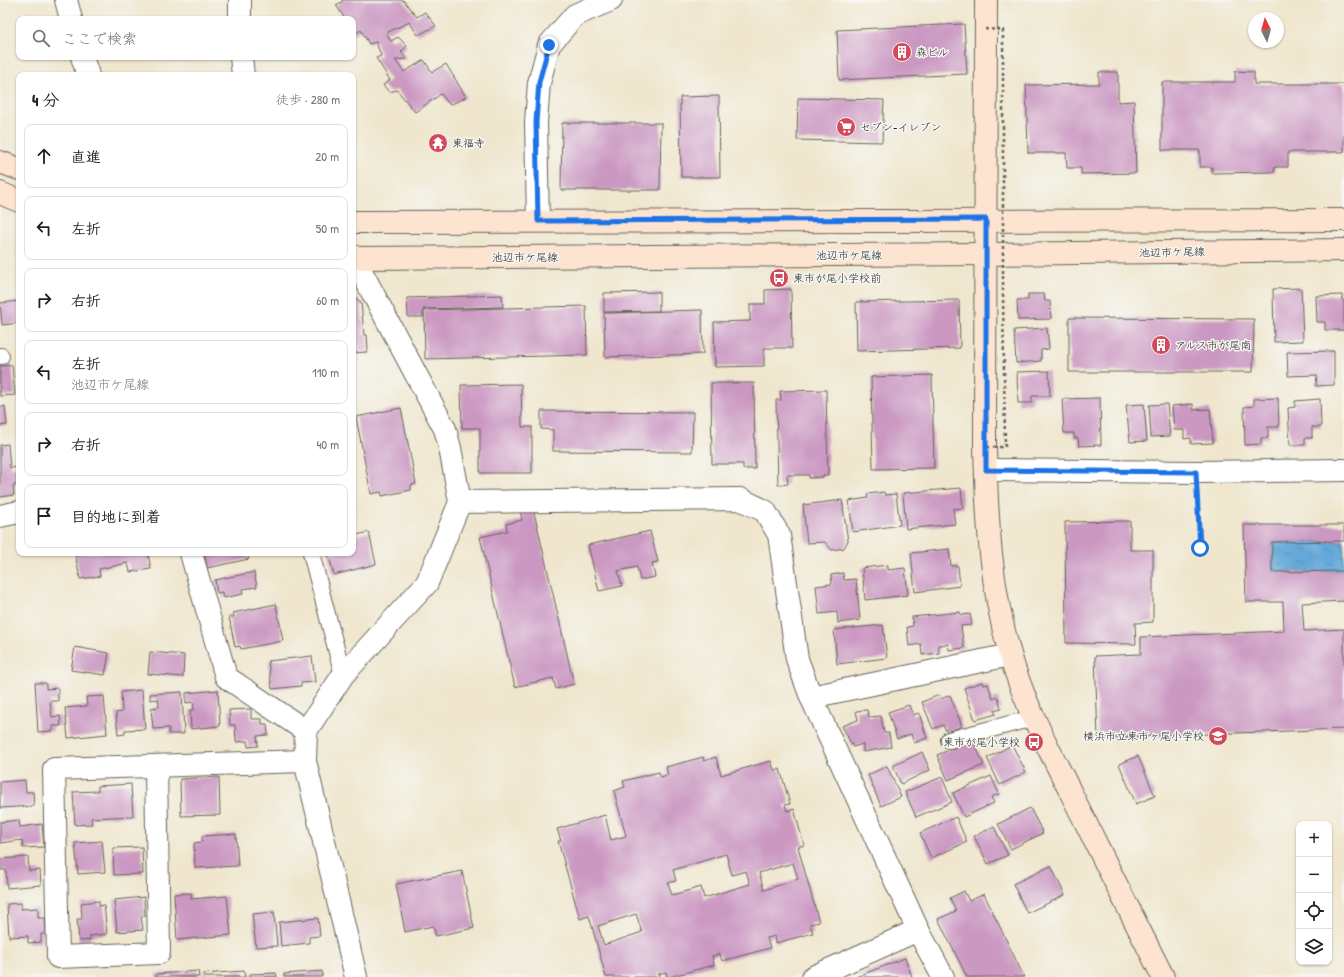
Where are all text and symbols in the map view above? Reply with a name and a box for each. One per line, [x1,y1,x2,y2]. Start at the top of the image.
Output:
north arrow [1248,12,1284,48]
search box [16,16,356,60]
icon: search [30,27,52,49]
text: ここで検索 [62,28,137,49]
route end [540,36,558,54]
building icon: 森ビル [891,41,913,63]
place label: 森ビル [916,45,949,59]
text: 4 分 [32,88,59,111]
text: 徒歩 · 280 m [276,90,340,108]
supermarket icon: セブン-イレブン [835,116,857,138]
place label: セブン-イレブン [860,120,941,134]
temple icon: 東福寺 [427,132,449,154]
place label: 東福寺 [452,136,485,150]
icon: ahead [33,145,55,167]
text: 直進 [71,146,101,167]
text: 20 m [315,147,339,165]
icon: left [33,217,55,239]
text: 左折 [71,218,101,239]
text: 50 m [316,219,339,237]
street label: 池辺市ケ尾線 [1139,244,1205,260]
street label: 池辺市ケ尾線 [816,248,882,262]
street label: 池辺市ケ尾線 [492,250,558,264]
bus stop icon: 東市が尾小学校前 [768,267,790,289]
place label: 東市が尾小学校前 [793,271,881,285]
icon: right [33,289,55,311]
text: 右折 [71,290,101,311]
text: 60 m [316,291,339,309]
building icon: アルス市が尾南 [1150,334,1172,356]
place label: アルス市が尾南 [1175,338,1251,352]
text: 左折 [71,353,101,374]
icon: left [33,361,55,383]
text: 110 m [312,363,339,381]
text: 池辺市ケ尾線 [71,375,149,393]
icon: right [33,433,55,455]
text: 右折 [71,434,101,455]
text: 40 m [316,435,339,453]
icon: arrive [33,505,55,527]
text: 目的地に到着 [71,506,161,527]
route start [1191,539,1209,557]
school or university icon: 横浜市立東市ヶ尾小学校 [1207,725,1229,747]
place label: 横浜市立東市ヶ尾小学校 [1083,729,1204,743]
bus stop icon: 東市が尾小学校 [1023,731,1045,753]
place label: 東市が尾小学校 [943,735,1020,749]
map controls [1296,821,1332,965]
button: + [1296,821,1332,857]
button: − [1296,857,1332,893]
button: locate [1296,893,1332,929]
button: layers [1296,929,1332,965]

